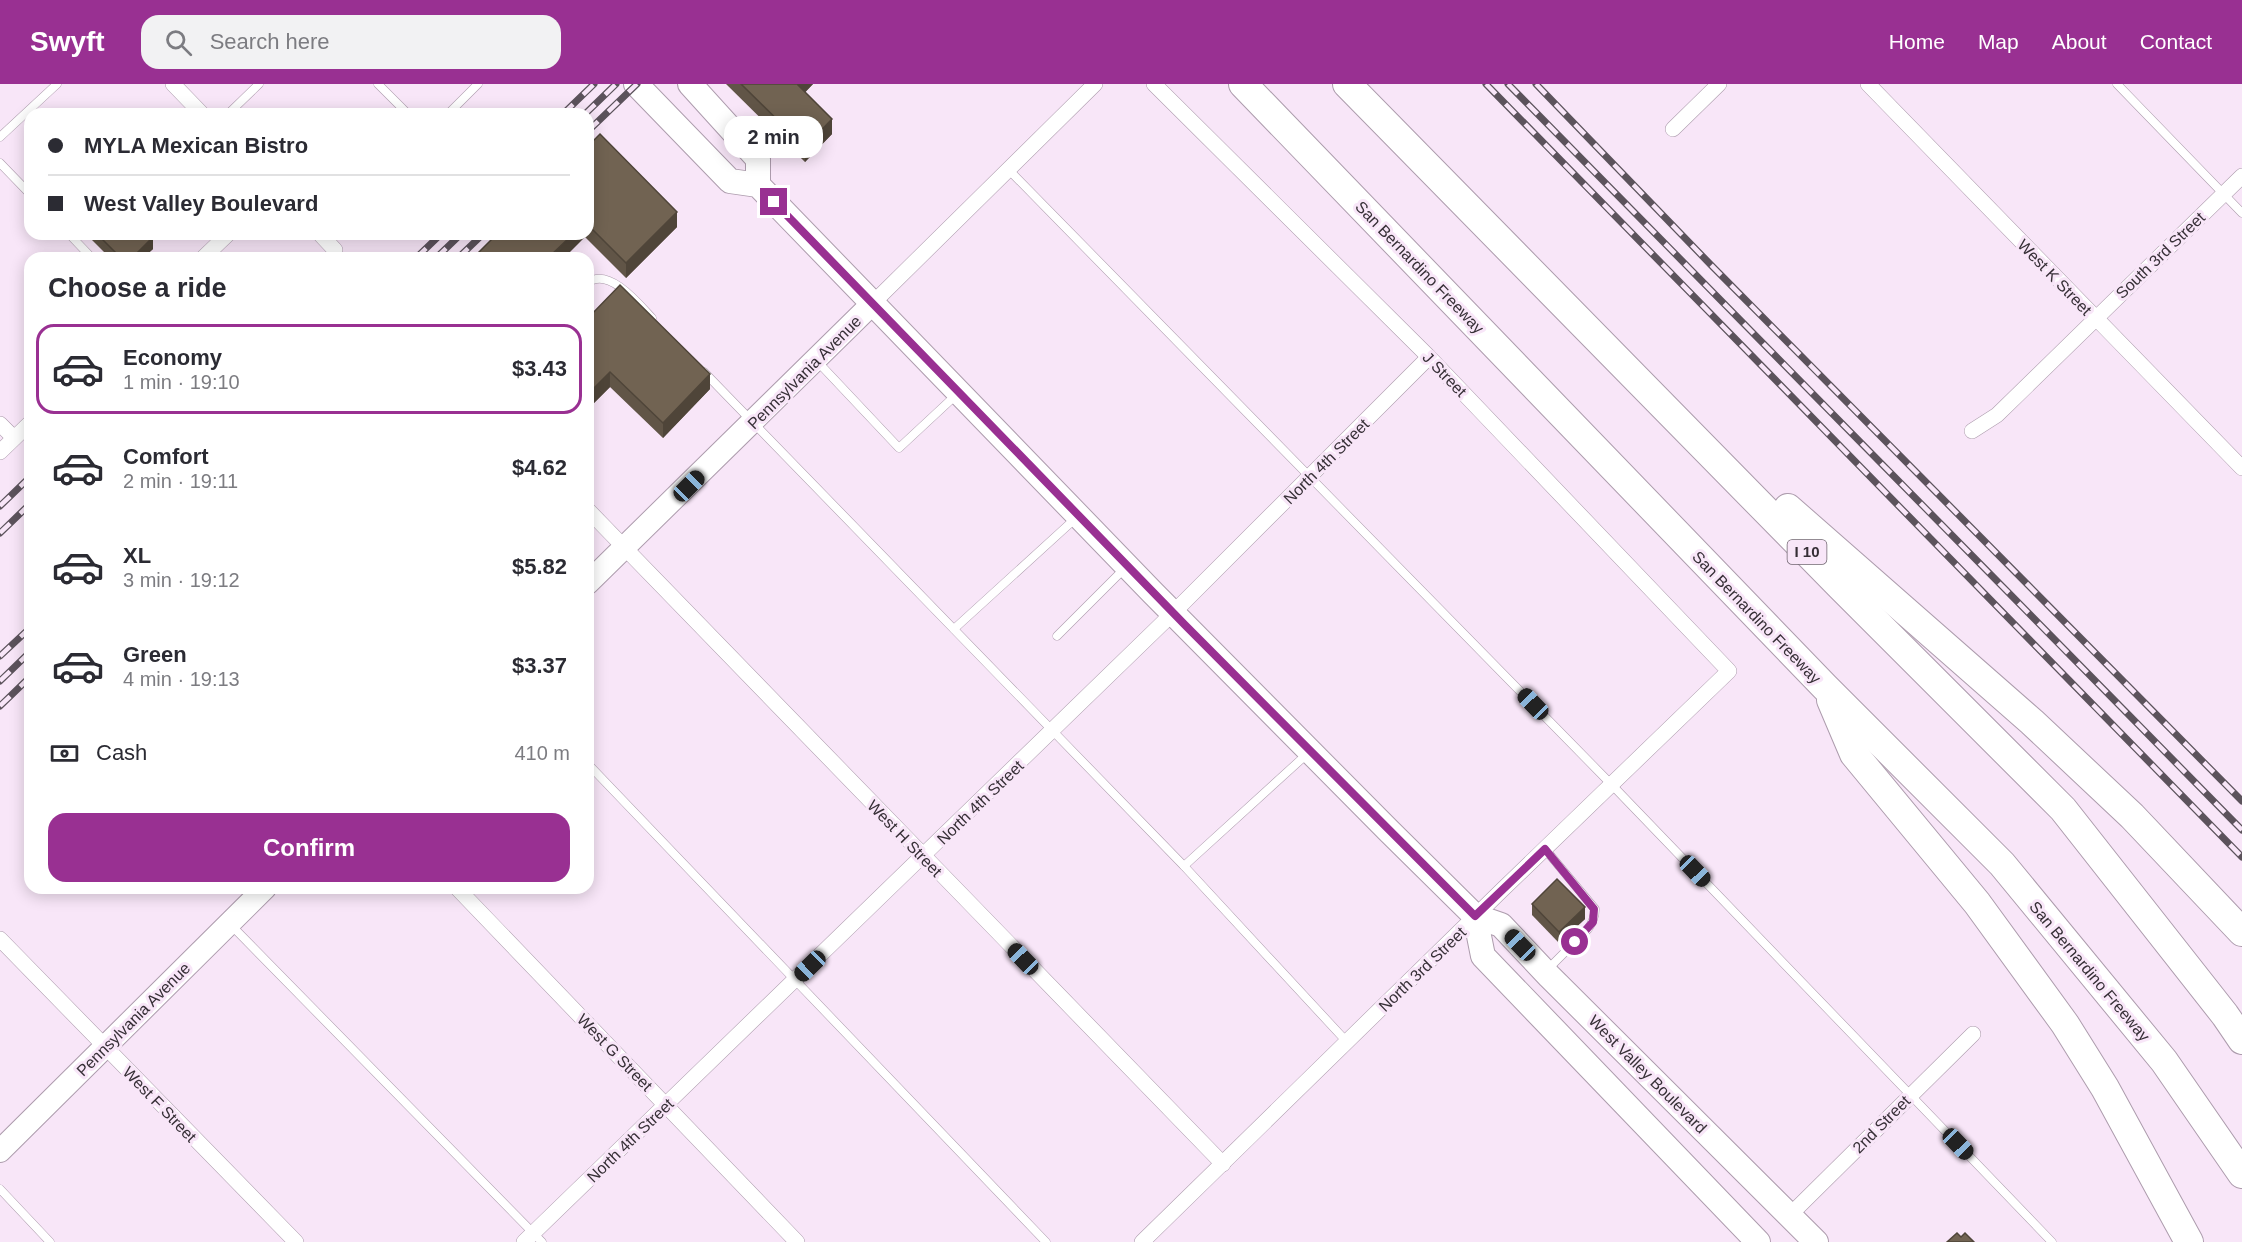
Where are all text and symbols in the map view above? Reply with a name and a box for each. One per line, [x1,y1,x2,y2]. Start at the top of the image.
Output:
search box [141,15,561,69]
text: Swyft [30,26,105,57]
icon: search [162,26,195,59]
text: Search here [210,29,330,54]
text: Home [1889,30,1945,53]
text: Map [1978,30,2019,53]
text: About [2052,30,2107,53]
text: Contact [2140,30,2212,53]
callout: 2 min [724,115,824,157]
text: 2 min [747,126,800,148]
text: MYLA Mexican Bistro [84,133,308,158]
route end [760,188,787,215]
text: West Valley Boulevard [84,191,318,216]
street label: San Bernardino Freeway [1352,198,1487,337]
street label: South 3rd Street [2113,208,2209,302]
street label: West K Street [2014,236,2095,319]
text: Choose a ride [48,273,227,303]
street label: Pennsylvania Avenue [744,312,864,432]
icon: car [51,342,105,396]
text: Economy [123,345,222,370]
street label: J Street [1419,349,1470,400]
text: $3.43 [512,356,567,381]
text: 1 min · 19:10 [123,371,240,393]
street label: North 4th Street [1280,415,1373,507]
icon: car [51,441,105,495]
text: Comfort [123,444,209,469]
text: $4.62 [512,455,567,480]
car [670,467,708,505]
text: 2 min · 19:11 [123,470,238,492]
icon: car [51,540,105,594]
road number: I 10 [1788,540,1826,564]
text: XL [123,543,151,568]
street label: San Bernardino Freeway [1689,548,1824,687]
text: $5.82 [512,554,567,579]
text: 3 min · 19:12 [123,569,240,591]
icon: car [51,639,105,693]
text: Green [123,642,187,667]
text: $3.37 [512,653,567,678]
text: 4 min · 19:13 [123,668,240,690]
car [1514,685,1552,723]
icon: cash [48,737,81,770]
text: Cash [96,740,147,765]
text: 410 m [514,742,570,764]
street label: North 4th Street [934,757,1027,848]
street label: West H Street [864,797,946,880]
button: Confirm [48,813,570,882]
car [1676,852,1714,890]
street label: San Bernardino Freeway [2026,898,2153,1045]
street label: North 3rd Street [1376,923,1470,1015]
car [1501,926,1539,964]
route start [1561,928,1588,955]
car [1004,940,1042,978]
car [791,947,829,985]
street label: Pennsylvania Avenue [73,959,193,1079]
street label: West G Street [574,1010,656,1095]
street label: West Valley Boulevard [1585,1012,1710,1137]
street label: West F Street [120,1063,200,1146]
street label: 2nd Street [1849,1092,1914,1156]
street label: North 4th Street [584,1095,677,1186]
car [1939,1125,1977,1163]

